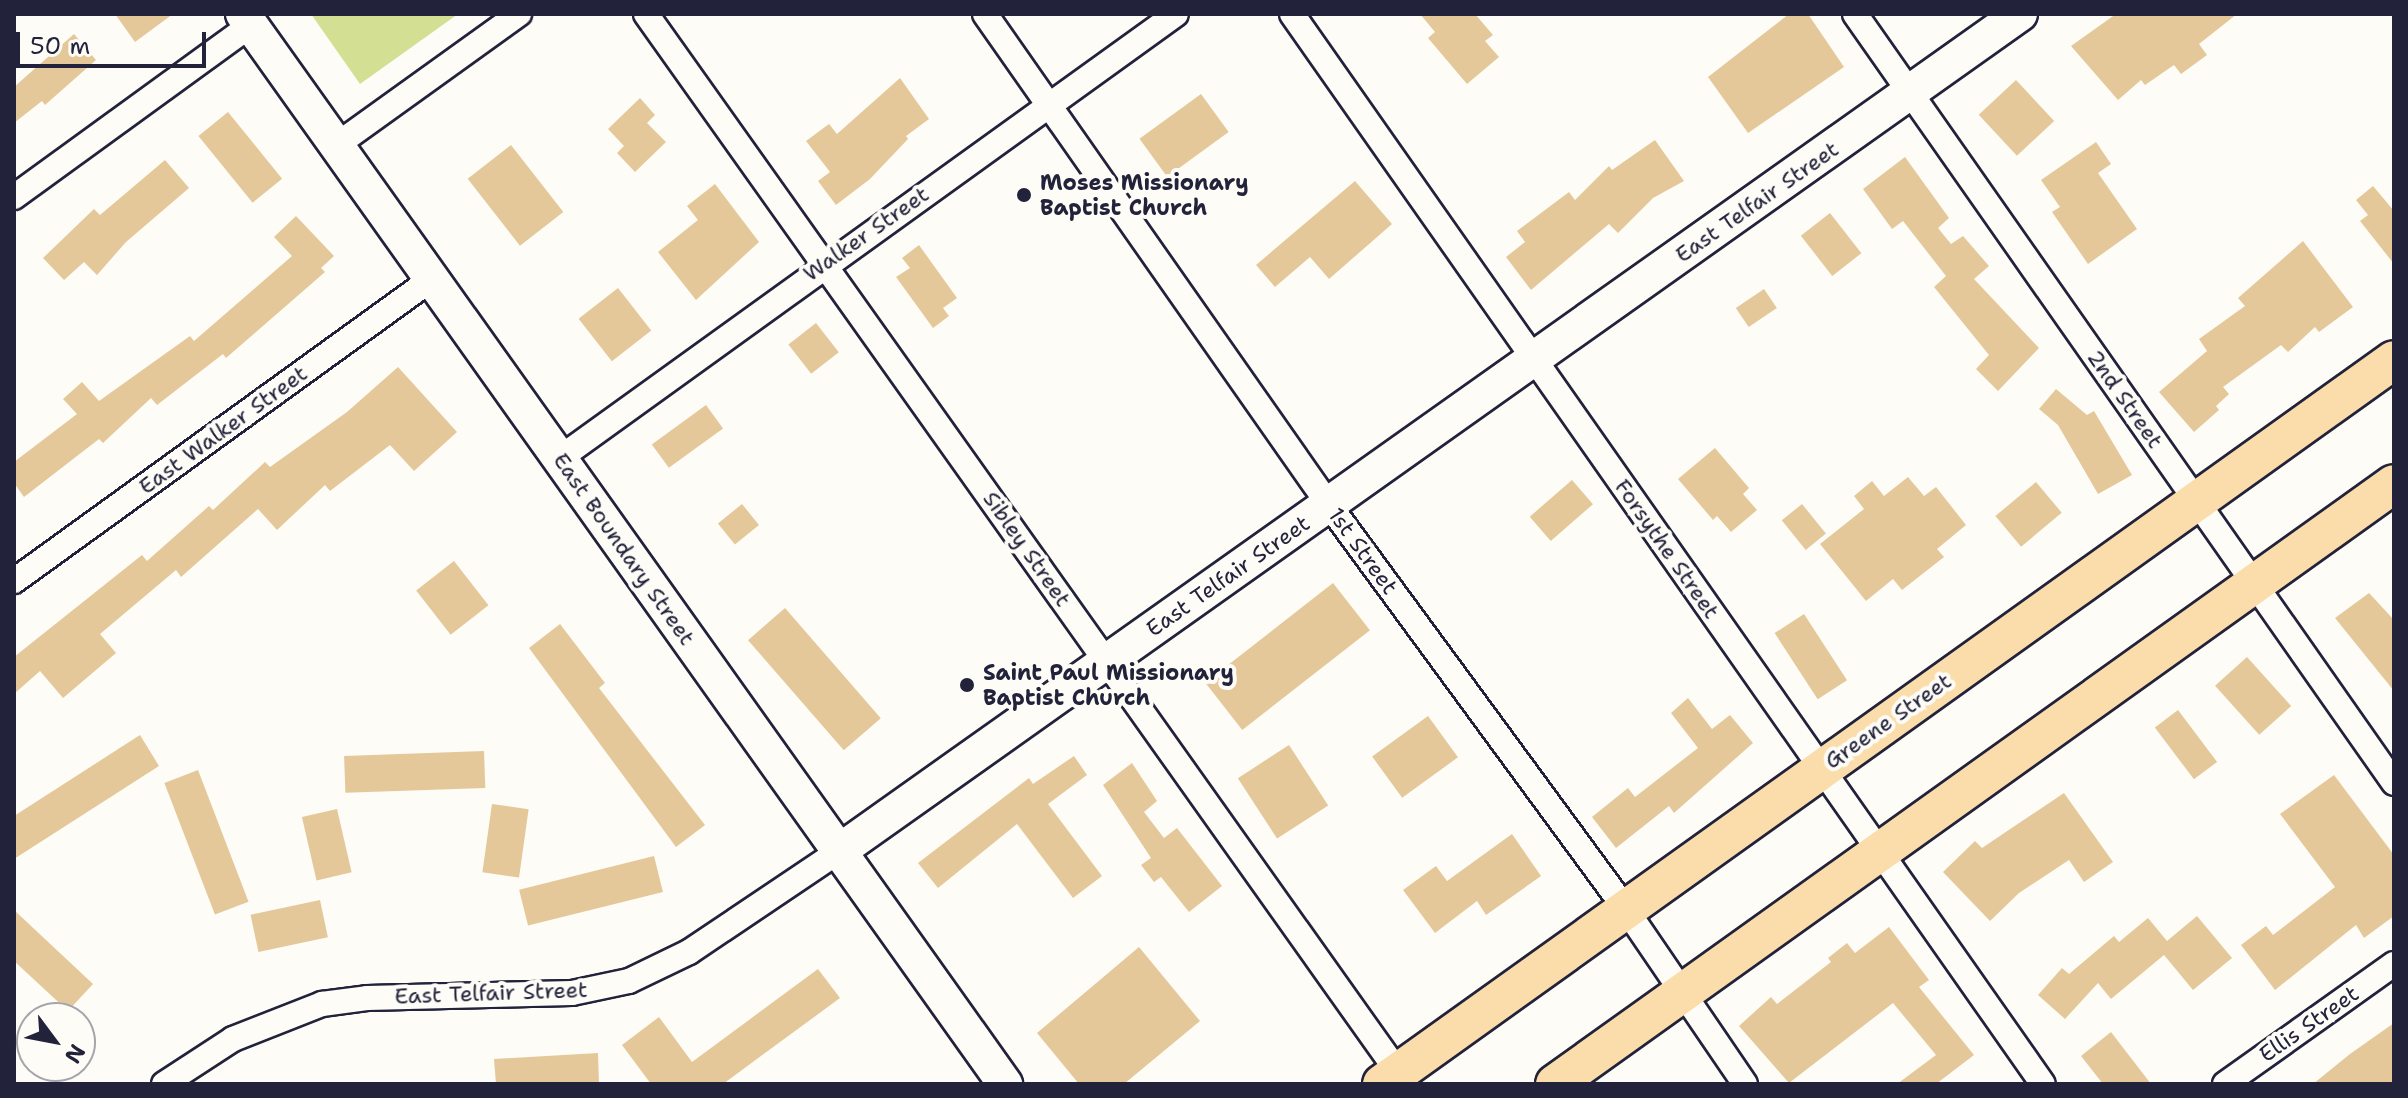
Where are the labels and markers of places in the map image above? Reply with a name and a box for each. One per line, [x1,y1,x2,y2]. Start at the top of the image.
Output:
place label: Moses Missionary Baptist Church [1040,169,1249,220]
marker: Moses Missionary Baptist Church [1015,186,1033,204]
place label: Saint Paul Missionary Baptist Church [983,659,1234,710]
marker: Saint Paul Missionary Baptist Church [958,676,976,694]

